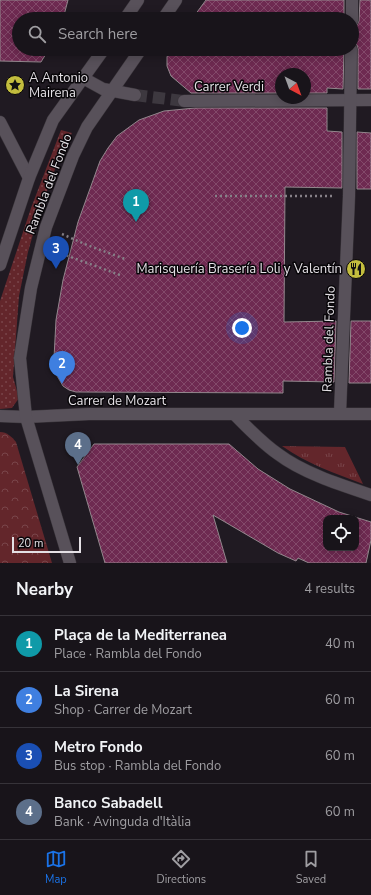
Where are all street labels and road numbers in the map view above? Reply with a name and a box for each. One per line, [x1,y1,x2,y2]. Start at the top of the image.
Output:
street label: Carrer Verdi [194,78,264,96]
street label: Rambla del Fondo [22,131,76,237]
street label: Rambla del Fondo [318,286,340,392]
street label: Carrer de Mozart [68,392,166,410]

